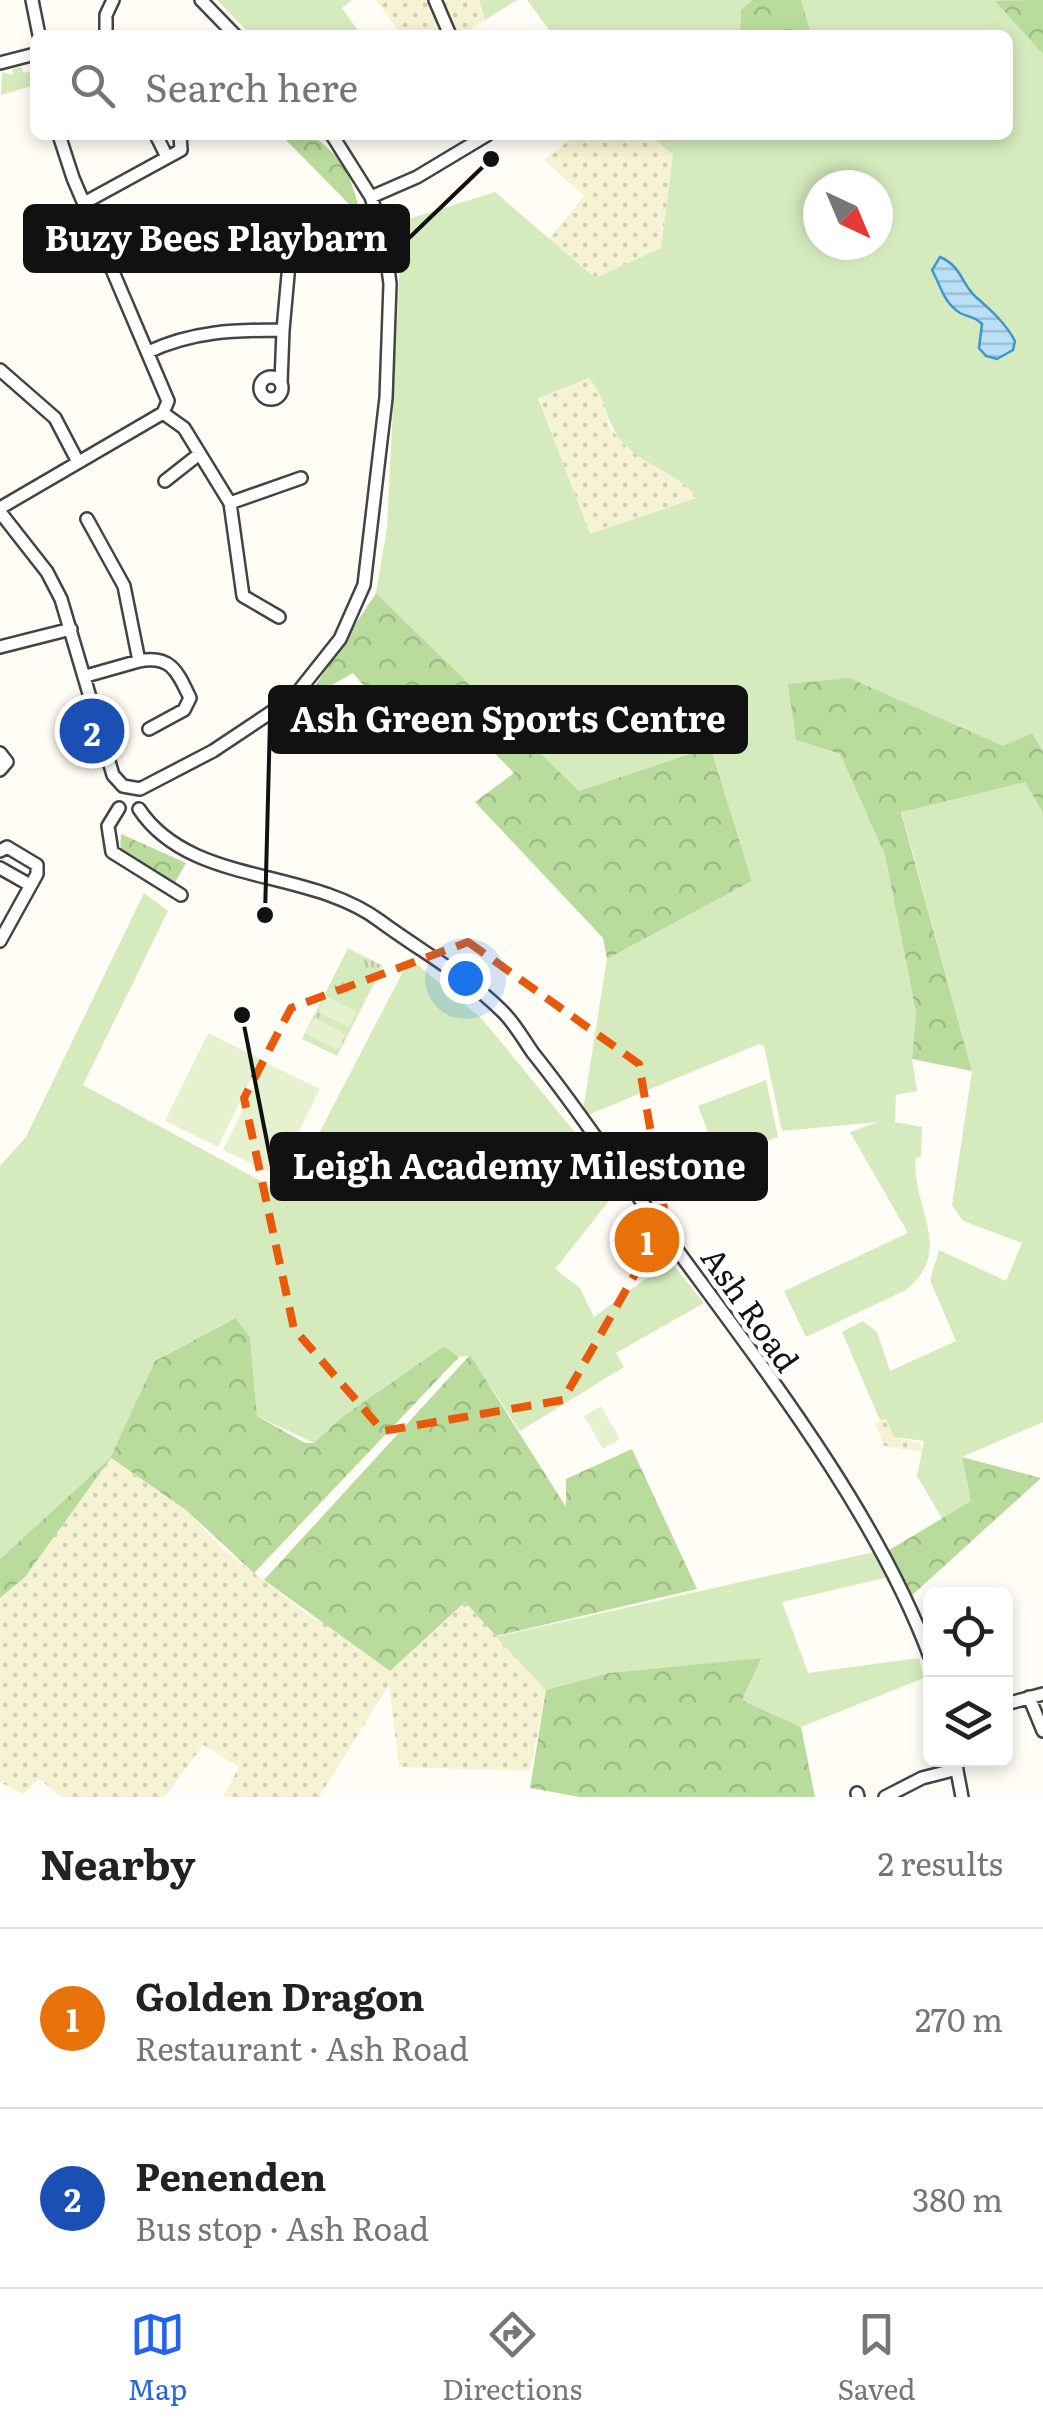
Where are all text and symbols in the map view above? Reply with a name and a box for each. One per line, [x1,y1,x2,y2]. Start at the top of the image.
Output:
search box [30,30,1013,140]
text: Search here [145,57,358,114]
icon: search [65,58,120,113]
north arrow [803,170,893,260]
callout: Buzy Bees Playbarn [25,206,408,271]
text: Buzy Bees Playbarn [44,210,388,262]
callout: Ash Green Sports Centre [270,687,746,752]
text: Ash Green Sports Centre [290,691,726,743]
pin: 2 [59,694,124,768]
your location [440,953,491,1004]
callout: Leigh Academy Milestone [272,1134,766,1199]
text: Leigh Academy Milestone [292,1138,746,1190]
pin: 1 [614,1202,680,1278]
street label: Ash Road [691,1236,813,1380]
map controls [923,1587,1013,1767]
button: locate [923,1587,1013,1677]
button: layers [923,1677,1013,1767]
text: Nearby [40,1831,196,1893]
text: 2 results [878,1838,1003,1886]
text: Golden Dragon [135,1966,425,2023]
text: 1 [66,1994,79,2042]
text: 270 m [915,1994,1003,2042]
text: Restaurant · Ash Road [135,2023,469,2071]
text: Penenden [135,2146,326,2203]
text: 2 [64,2174,81,2222]
text: 380 m [912,2174,1003,2222]
text: Bus stop · Ash Road [135,2203,429,2251]
tab: Map [128,2307,187,2409]
tab: Directions [442,2307,582,2409]
tab: Saved [837,2307,915,2409]

